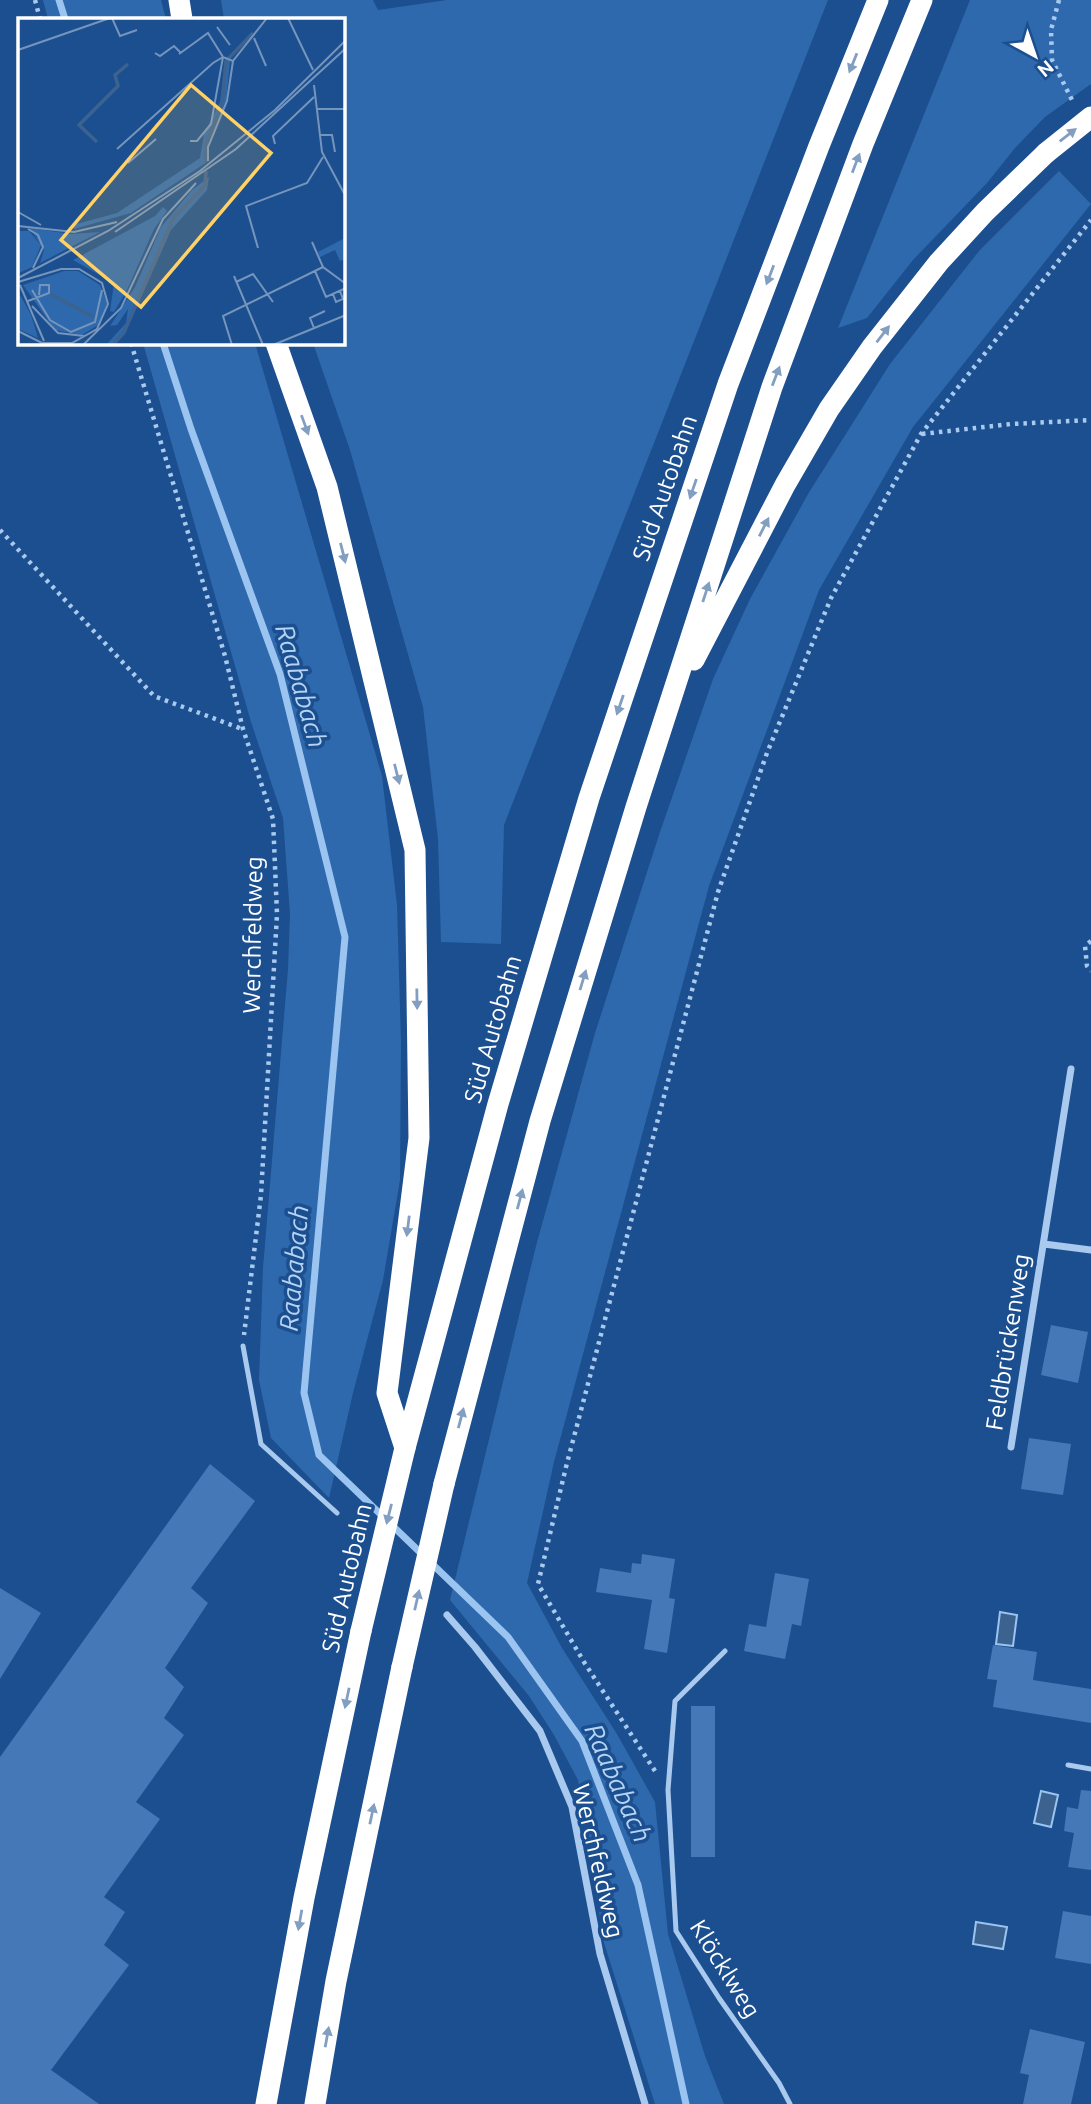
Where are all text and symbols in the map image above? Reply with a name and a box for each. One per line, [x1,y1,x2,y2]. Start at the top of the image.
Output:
inset map [18,18,345,345]
north arrow [1000,21,1070,91]
one-way arrow [847,53,858,74]
text: N [1033,56,1058,82]
one-way arrow [1059,128,1077,143]
one-way arrow [851,152,862,173]
one-way arrow [764,265,775,286]
one-way arrow [875,325,890,343]
one-way arrow [771,365,782,386]
street label: Süd Autobahn [627,411,702,564]
one-way arrow [300,415,311,436]
one-way arrow [687,479,698,500]
one-way arrow [758,517,769,537]
one-way arrow [338,542,349,564]
one-way arrow [702,581,712,602]
water label: Raababach [270,621,333,751]
one-way arrow [614,694,625,715]
one-way arrow [391,763,402,785]
street label: Werchfeldweg [238,856,267,1014]
street label: Süd Autobahn [459,952,526,1106]
one-way arrow [578,969,589,990]
one-way arrow [411,989,423,1011]
one-way arrow [515,1187,526,1209]
water label: Raababach [274,1204,313,1332]
one-way arrow [403,1215,414,1237]
street label: Feldbrückenweg [980,1252,1035,1432]
one-way arrow [456,1407,467,1429]
street label: Süd Autobahn [316,1501,377,1655]
one-way arrow [384,1503,395,1525]
one-way arrow [412,1589,423,1611]
one-way arrow [341,1687,352,1709]
water label: Raababach [579,1719,657,1847]
street label: Werchfeldweg [568,1781,629,1941]
one-way arrow [366,1803,377,1825]
one-way arrow [294,1909,305,1931]
street label: Klöcklweg [685,1915,766,2023]
one-way arrow [321,2026,332,2048]

